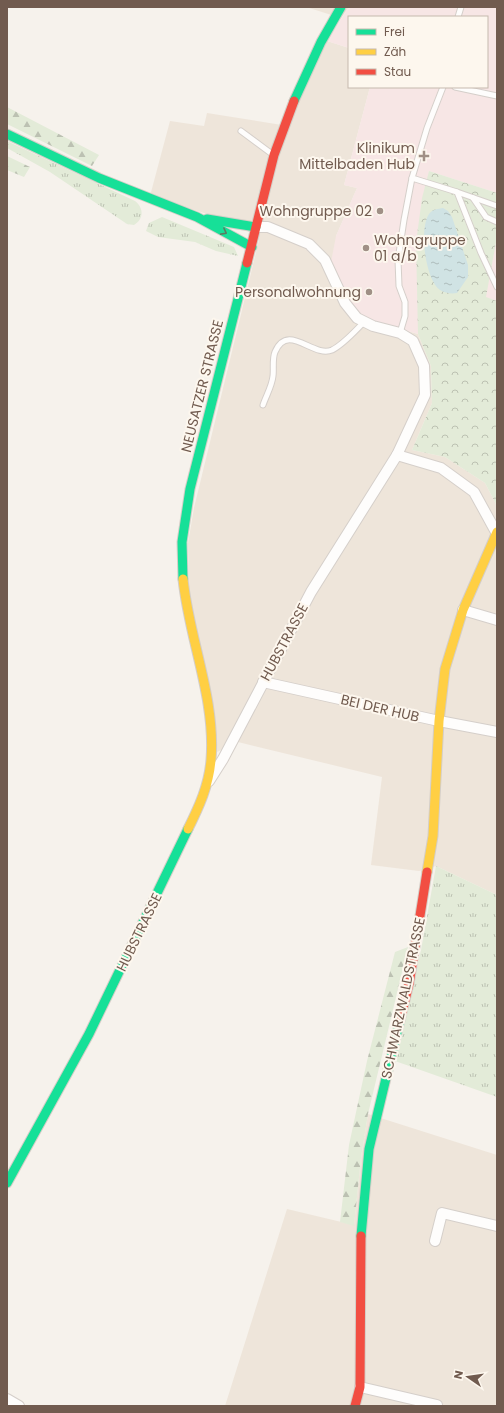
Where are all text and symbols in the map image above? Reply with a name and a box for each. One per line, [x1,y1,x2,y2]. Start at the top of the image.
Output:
legend [348,16,488,88]
text: Frei [384,23,405,40]
text: Zäh [384,43,406,60]
text: Stau [384,63,411,80]
place label: Klinikum Mittelbaden Hub [299,138,415,174]
marker: Klinikum Mittelbaden Hub [418,150,430,162]
place label: Wohngruppe 02 [260,201,372,221]
marker: Wohngruppe 02 [375,206,385,216]
one-way arrow [220,227,227,235]
place label: Wohngruppe 01 a/b [374,230,466,266]
marker: Wohngruppe 01 a/b [361,243,371,253]
place label: Personalwohnung [235,282,361,302]
marker: Personalwohnung [364,287,374,297]
street label: NEUSATZER STRASSE [176,318,228,454]
street label: HUBSTRASSE [255,600,313,684]
street label: BEI DER HUB [339,689,421,727]
street label: HUBSTRASSE [111,889,167,975]
street label: SCHWARZWALDSTRASSE [376,916,430,1080]
north arrow [448,1357,488,1397]
text: N [450,1369,467,1381]

